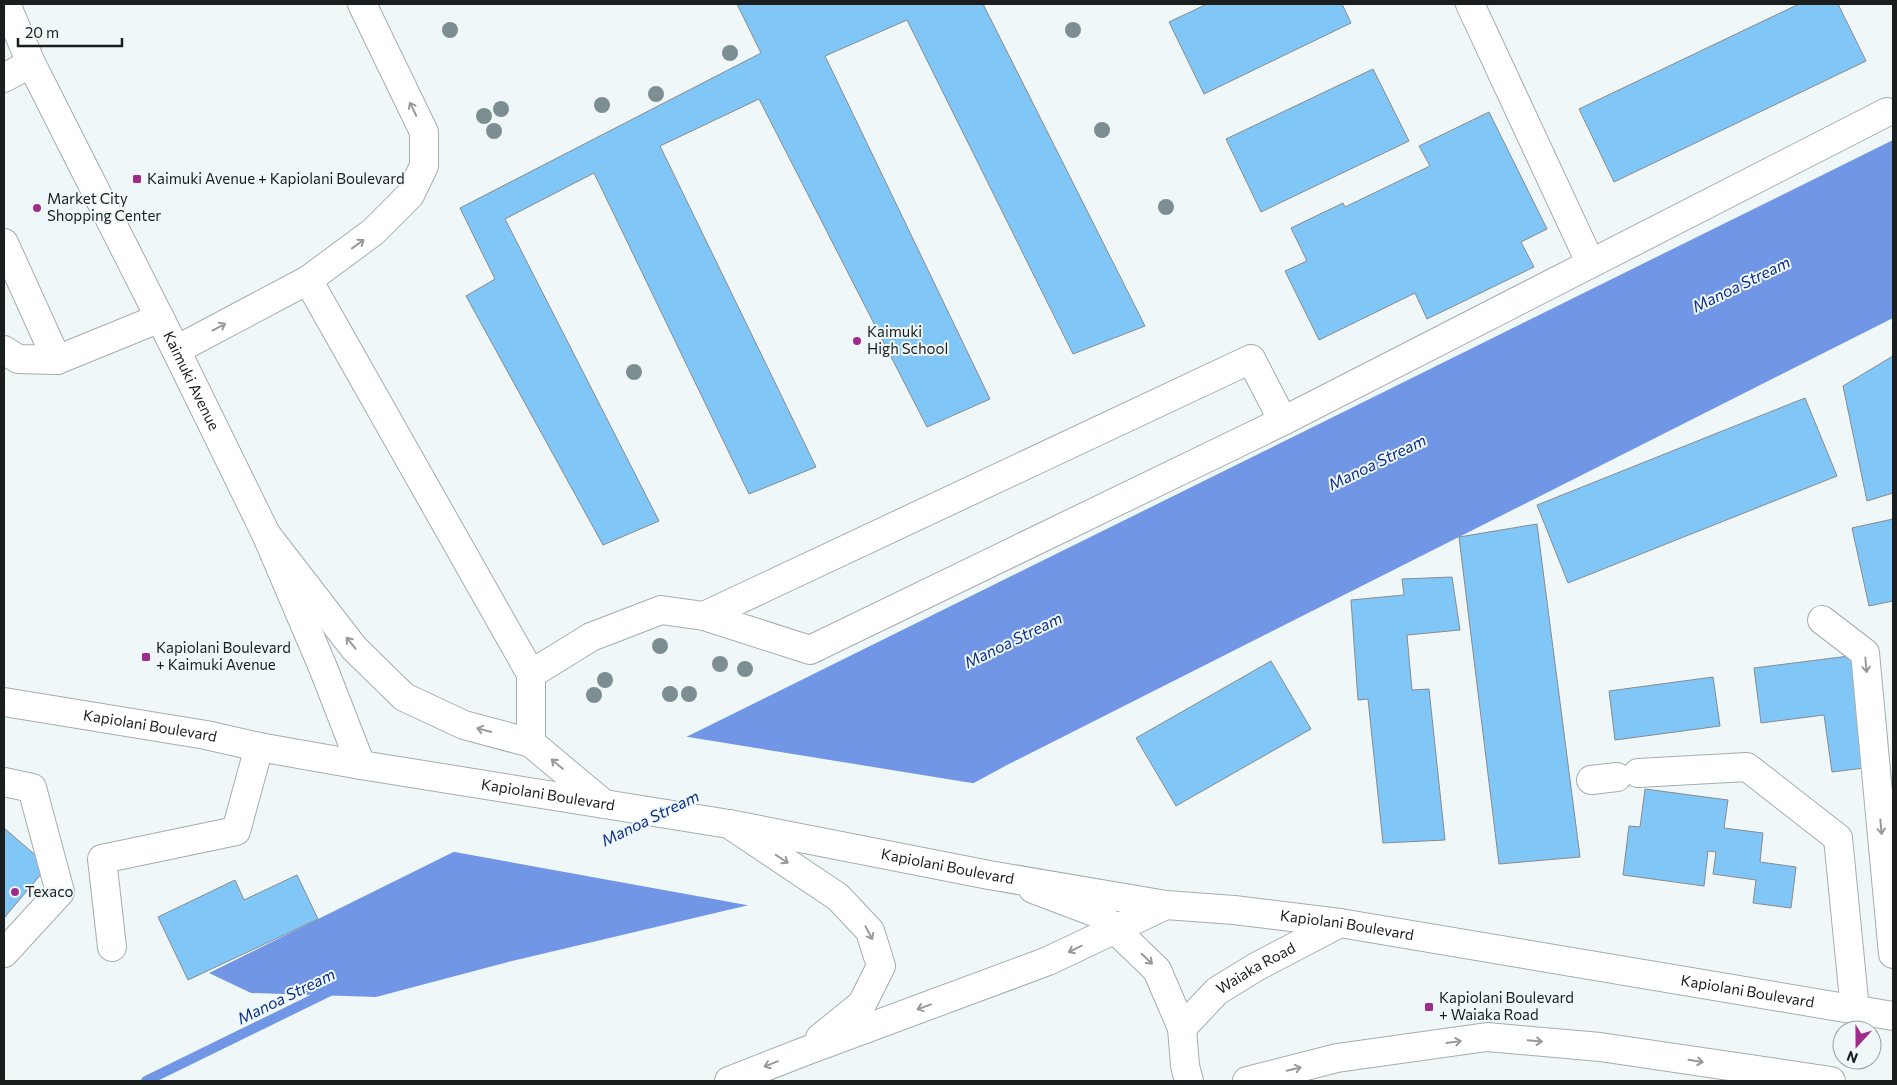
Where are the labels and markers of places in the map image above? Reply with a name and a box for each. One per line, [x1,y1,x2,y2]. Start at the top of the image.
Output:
place label: Kaimuki Avenue + Kapiolani Boulevard [147,169,405,187]
marker: Kaimuki Avenue + Kapiolani Boulevard [131,173,143,185]
place label: Market City Shopping Center [47,189,161,224]
marker: Market City Shopping Center [31,202,43,214]
place label: Kaimuki High School [867,322,948,357]
marker: Kaimuki High School [851,335,863,347]
place label: Kapiolani Boulevard + Kaimuki Avenue [156,638,291,673]
marker: Kapiolani Boulevard + Kaimuki Avenue [140,651,152,663]
place label: Texaco [25,882,74,900]
marker: Texaco [9,886,21,898]
place label: Kapiolani Boulevard + Waiaka Road [1439,988,1574,1023]
marker: Kapiolani Boulevard + Waiaka Road [1423,1001,1435,1013]

